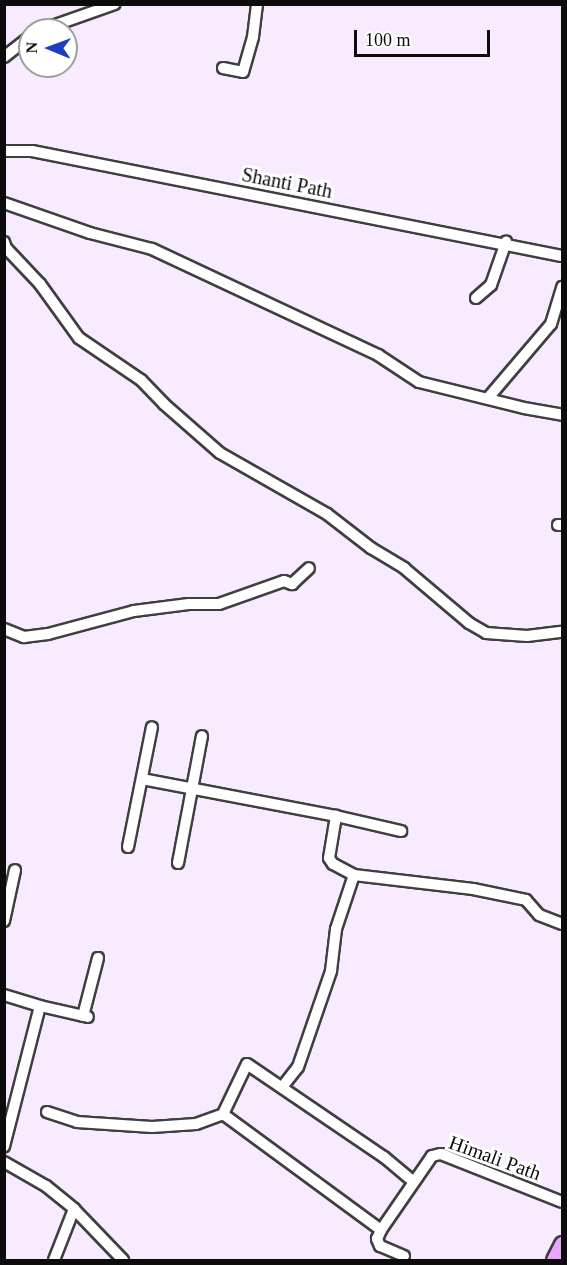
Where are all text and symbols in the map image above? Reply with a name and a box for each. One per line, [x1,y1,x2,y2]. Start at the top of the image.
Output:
north arrow [18,18,78,78]
scale bar [357,18,494,56]
text: 100 m [365,30,411,50]
text: N [23,42,40,54]
street label: Shanti Path [240,162,334,204]
street label: Himali Path [446,1130,544,1186]

